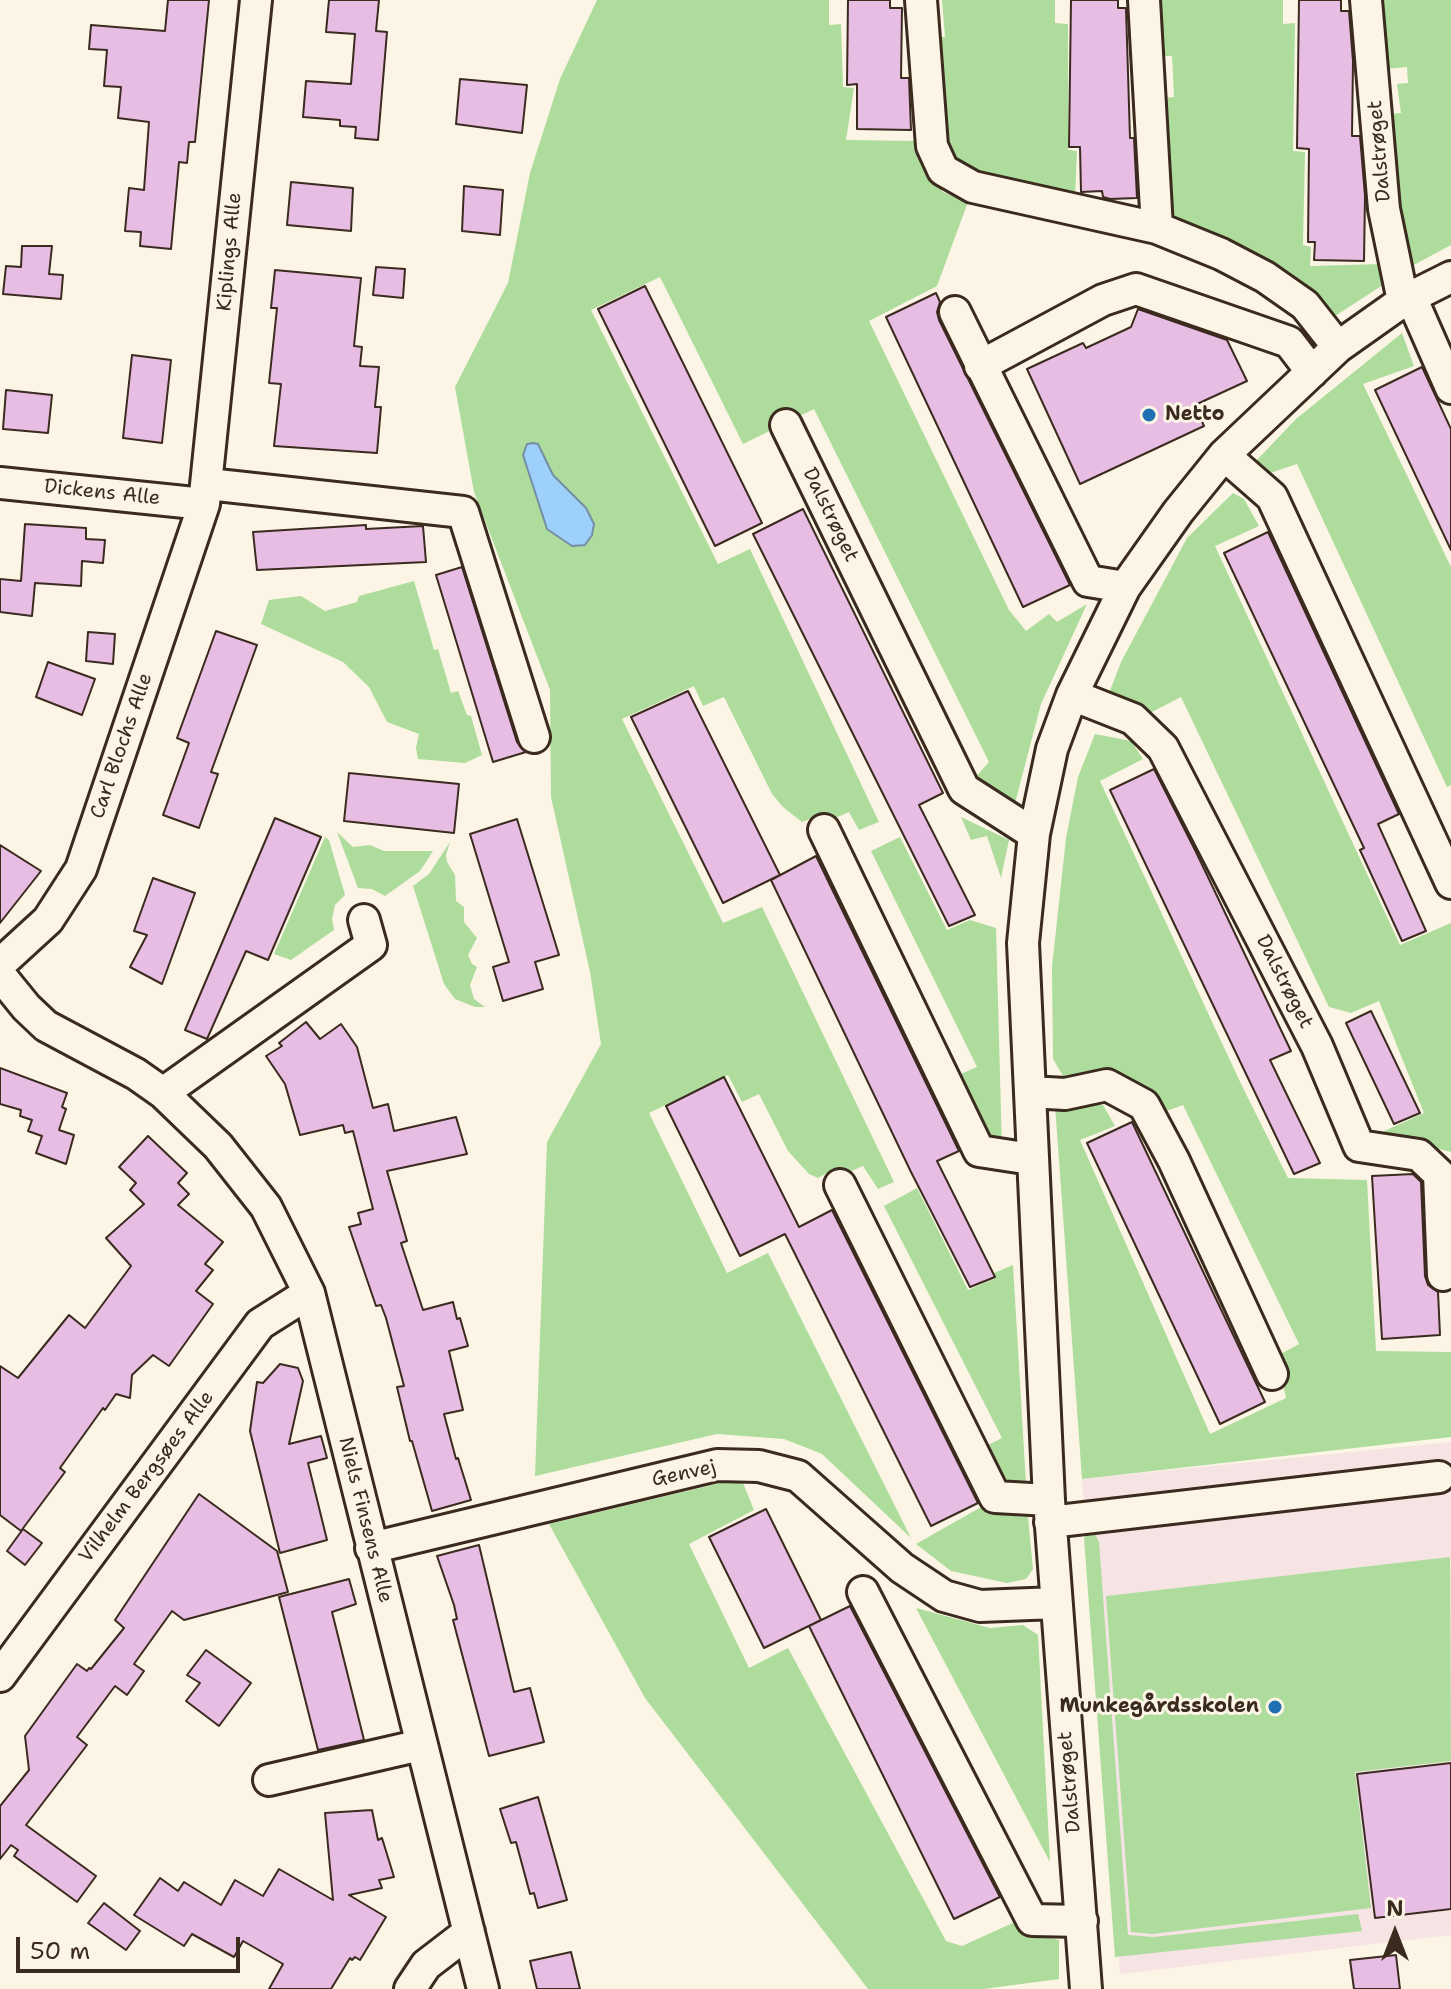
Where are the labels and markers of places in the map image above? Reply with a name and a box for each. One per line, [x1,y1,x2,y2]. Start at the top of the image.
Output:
place label: Netto [1165,403,1225,427]
marker: Netto [1140,406,1158,424]
place label: Munkegårdsskolen [1059,1695,1259,1719]
marker: Munkegårdsskolen [1266,1698,1284,1716]

